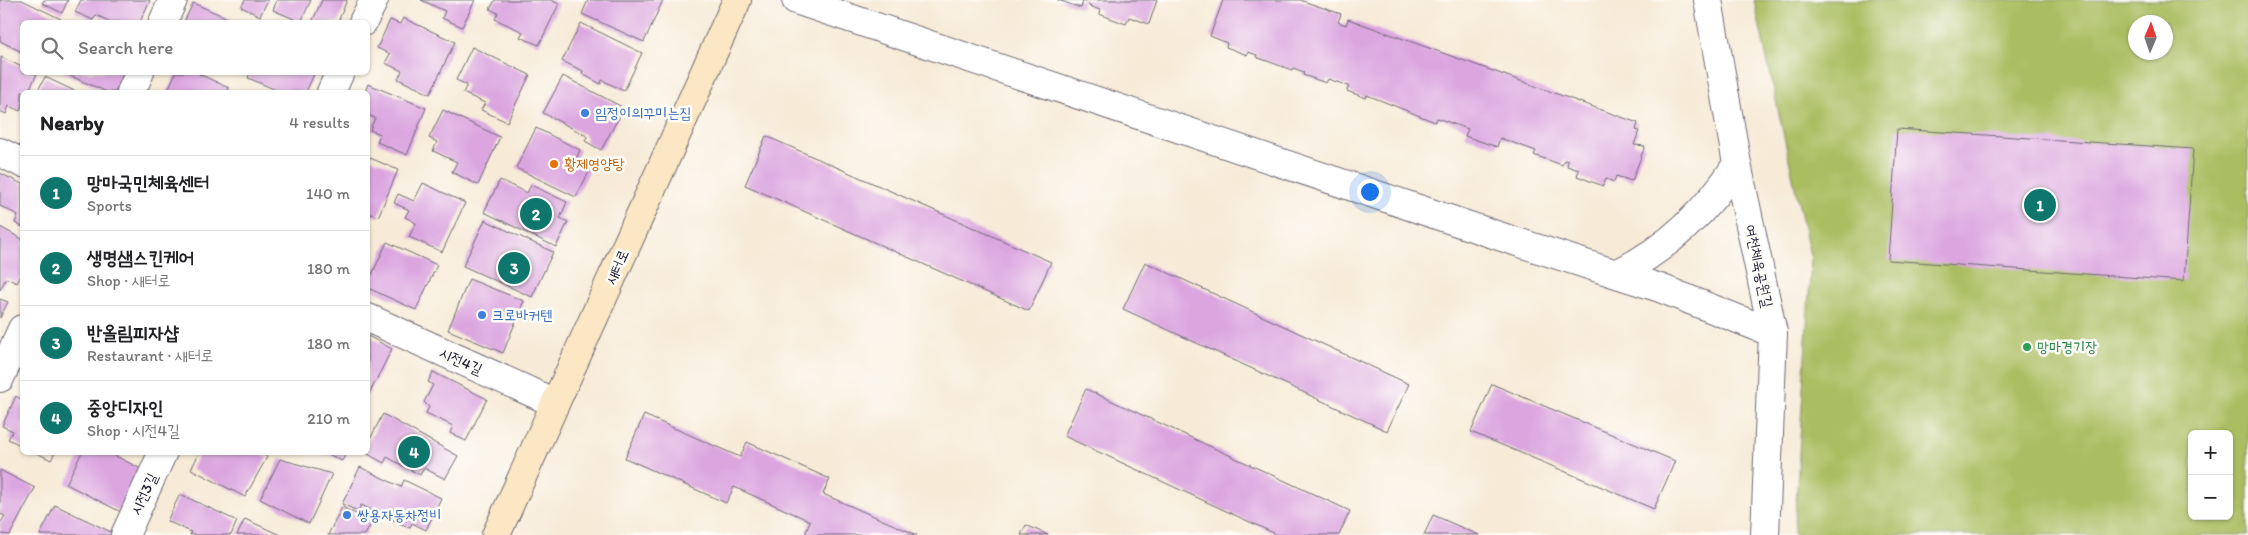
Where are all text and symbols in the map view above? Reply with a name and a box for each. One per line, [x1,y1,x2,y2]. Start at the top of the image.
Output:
north arrow [2128,15,2173,60]
search box [20,20,370,75]
icon: search [38,34,66,62]
text: Search here [78,36,173,59]
place label: 임정이의꾸미는집 [595,104,692,122]
marker: 임정이의꾸미는집 [579,107,591,119]
text: Nearby [40,110,104,135]
text: 4 results [289,113,350,132]
place label: 황제영양탕 [564,155,625,173]
marker: 황제영양탕 [548,158,560,170]
text: 망마국민체육센터 [87,171,209,194]
your location [1357,179,1383,205]
text: 1 [52,184,60,203]
text: 140 m [306,184,350,203]
pin: 1 [2024,186,2056,224]
pin: 2 [520,195,552,233]
text: Sports [87,196,132,215]
street label: 여천체육공원길 [1741,223,1777,309]
text: 생명샘스킨케어 [87,246,194,269]
street label: 새터로 [601,247,633,287]
pin: 3 [498,249,530,287]
text: 2 [52,259,60,278]
text: 180 m [307,259,350,278]
text: Shop · 새터로 [87,271,170,290]
place label: 크로바커텐 [492,306,552,324]
marker: 크로바커텐 [476,309,488,321]
text: 반올림피자샵 [87,321,179,344]
text: 3 [52,334,60,353]
text: 180 m [307,334,350,353]
place label: 망마경기장 [2037,338,2097,356]
marker: 망마경기장 [2021,341,2033,353]
street label: 시전4길 [437,344,485,378]
text: Restaurant · 새터로 [87,346,213,365]
text: 중앙디자인 [87,396,163,419]
text: 4 [51,409,61,428]
text: 210 m [307,409,350,428]
text: Shop · 시전4길 [87,421,180,440]
map controls [2188,430,2233,520]
button: + [2188,430,2233,475]
pin: 4 [398,433,430,471]
street label: 시전3길 [126,470,162,518]
button: − [2188,475,2233,520]
place label: 쌍용자동차정비 [357,506,442,524]
marker: 쌍용자동차정비 [341,509,353,521]

